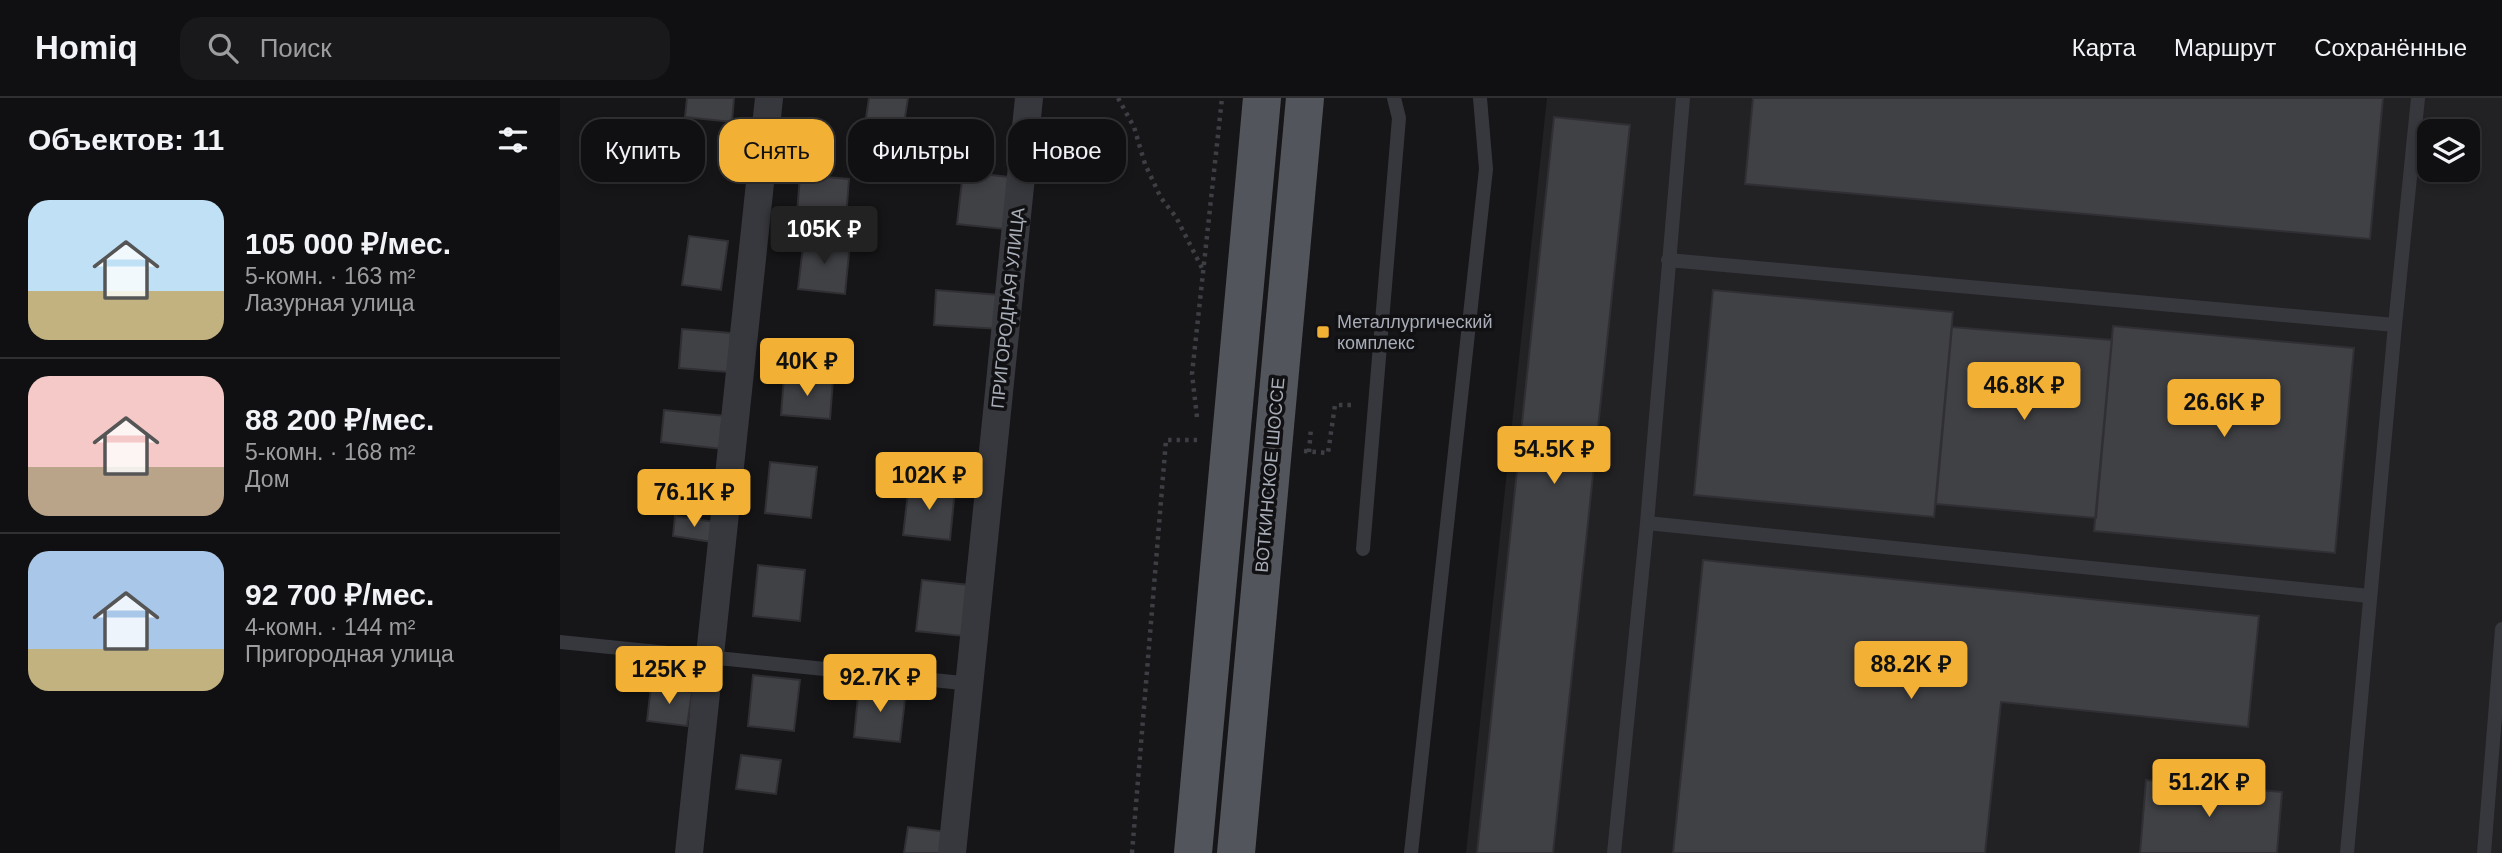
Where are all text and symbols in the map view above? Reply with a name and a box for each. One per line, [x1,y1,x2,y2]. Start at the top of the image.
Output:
search box [180,17,670,80]
text: Homiq [35,29,138,66]
icon: search [204,29,242,67]
text: Поиск [260,33,332,63]
text: Карта [2072,34,2136,61]
text: Маршрут [2174,34,2276,61]
text: Сохранённые [2314,34,2467,61]
chip: Купить [581,119,705,182]
chip: Снять [719,119,834,182]
chip: Фильтры [848,119,994,182]
chip: Новое [1008,119,1126,182]
map controls [2417,119,2480,182]
button: layers [2417,119,2480,182]
icon: filters [494,121,532,159]
text: Объектов: 11 [28,123,224,156]
pin: 105K ₽ [767,206,881,266]
street label: ПРИГОРОДНАЯ УЛИЦА [988,207,1028,409]
text: 105K ₽ [787,216,861,242]
text: 105 000 ₽/мес. [245,227,451,260]
icon: home [84,228,168,312]
text: 5-комн. · 163 m² [245,263,416,289]
text: Лазурная улица [245,290,415,316]
place label: Металлургический комплекс [1337,312,1492,353]
marker: Металлургический комплекс [1315,324,1331,340]
pin: 40K ₽ [758,338,856,398]
text: 40K ₽ [776,348,838,374]
pin: 46.8K ₽ [1959,362,2089,422]
text: 46.8K ₽ [1983,372,2065,398]
street label: ВОТКИНСКОЕ ШОССЕ [1252,377,1288,573]
pin: 26.6K ₽ [2159,380,2289,439]
text: 26.6K ₽ [2183,389,2265,415]
text: 88 200 ₽/мес. [245,403,434,436]
icon: home [84,404,168,488]
pin: 54.5K ₽ [1489,426,1619,486]
text: 54.5K ₽ [1513,436,1595,462]
text: 5-комн. · 168 m² [245,439,416,465]
pin: 102K ₽ [872,452,986,512]
text: 102K ₽ [892,462,966,488]
text: Дом [245,466,289,492]
pin: 76.1K ₽ [629,470,759,529]
text: 76.1K ₽ [653,479,735,505]
text: 92 700 ₽/мес. [245,578,434,611]
icon: home [84,579,168,663]
text: 4-комн. · 144 m² [245,614,416,640]
text: Пригородная улица [245,641,454,667]
pin: 88.2K ₽ [1846,642,1976,701]
pin: 125K ₽ [612,646,726,706]
text: 88.2K ₽ [1870,651,1952,677]
pin: 92.7K ₽ [815,654,945,714]
text: 125K ₽ [632,656,706,682]
text: 92.7K ₽ [839,664,921,690]
pin: 51.2K ₽ [2144,760,2274,819]
text: 51.2K ₽ [2168,769,2250,795]

